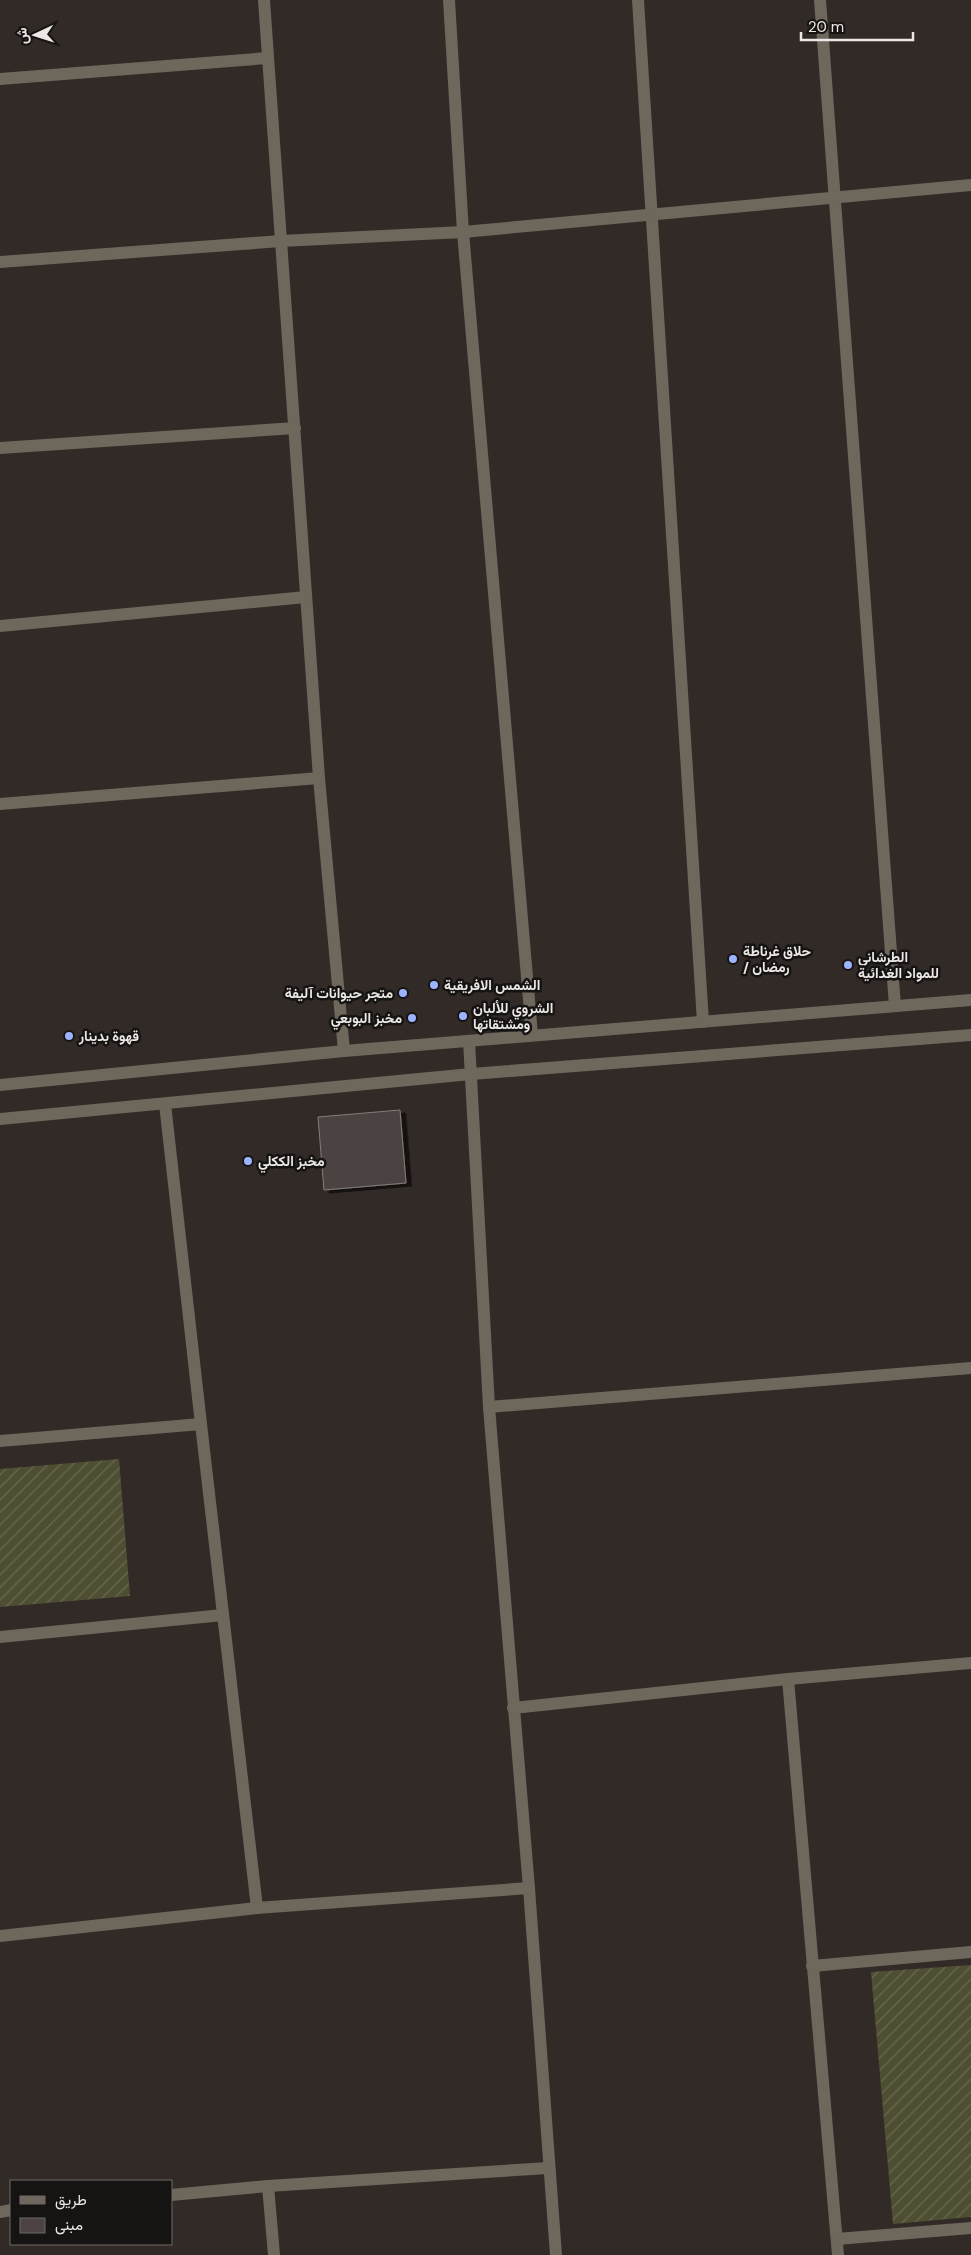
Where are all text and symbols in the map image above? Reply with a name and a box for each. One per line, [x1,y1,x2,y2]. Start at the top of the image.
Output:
north arrow [10,10,60,60]
scale bar [801,10,914,42]
text: 20 m [808,17,844,37]
text: ش [12,27,32,45]
place label: حلاق غرناطة / رمضان [743,942,812,976]
place label: الطرشاني للمواد الغدائية [858,948,939,982]
marker: حلاق غرناطة / رمضان [727,953,739,965]
marker: الطرشاني للمواد الغدائية [842,959,854,971]
place label: الشمس الافريقية [444,976,540,994]
marker: الشمس الافريقية [428,979,440,991]
place label: متجر حيوانات آليفة [285,984,393,1002]
marker: متجر حيوانات آليفة [397,987,409,999]
place label: الشروي للألبان ومشتقاتها [473,999,553,1033]
place label: مخبز البوبعي [331,1009,402,1030]
marker: الشروي للألبان ومشتقاتها [457,1010,469,1022]
marker: مخبز البوبعي [406,1012,418,1024]
place label: قهوة بدينار [78,1027,139,1045]
marker: قهوة بدينار [63,1030,75,1042]
place label: مخبز الككلي [258,1152,325,1173]
marker: مخبز الككلي [242,1155,254,1167]
legend [10,2180,172,2245]
text: طريق [55,2190,87,2210]
text: مبنى [55,2215,83,2235]

